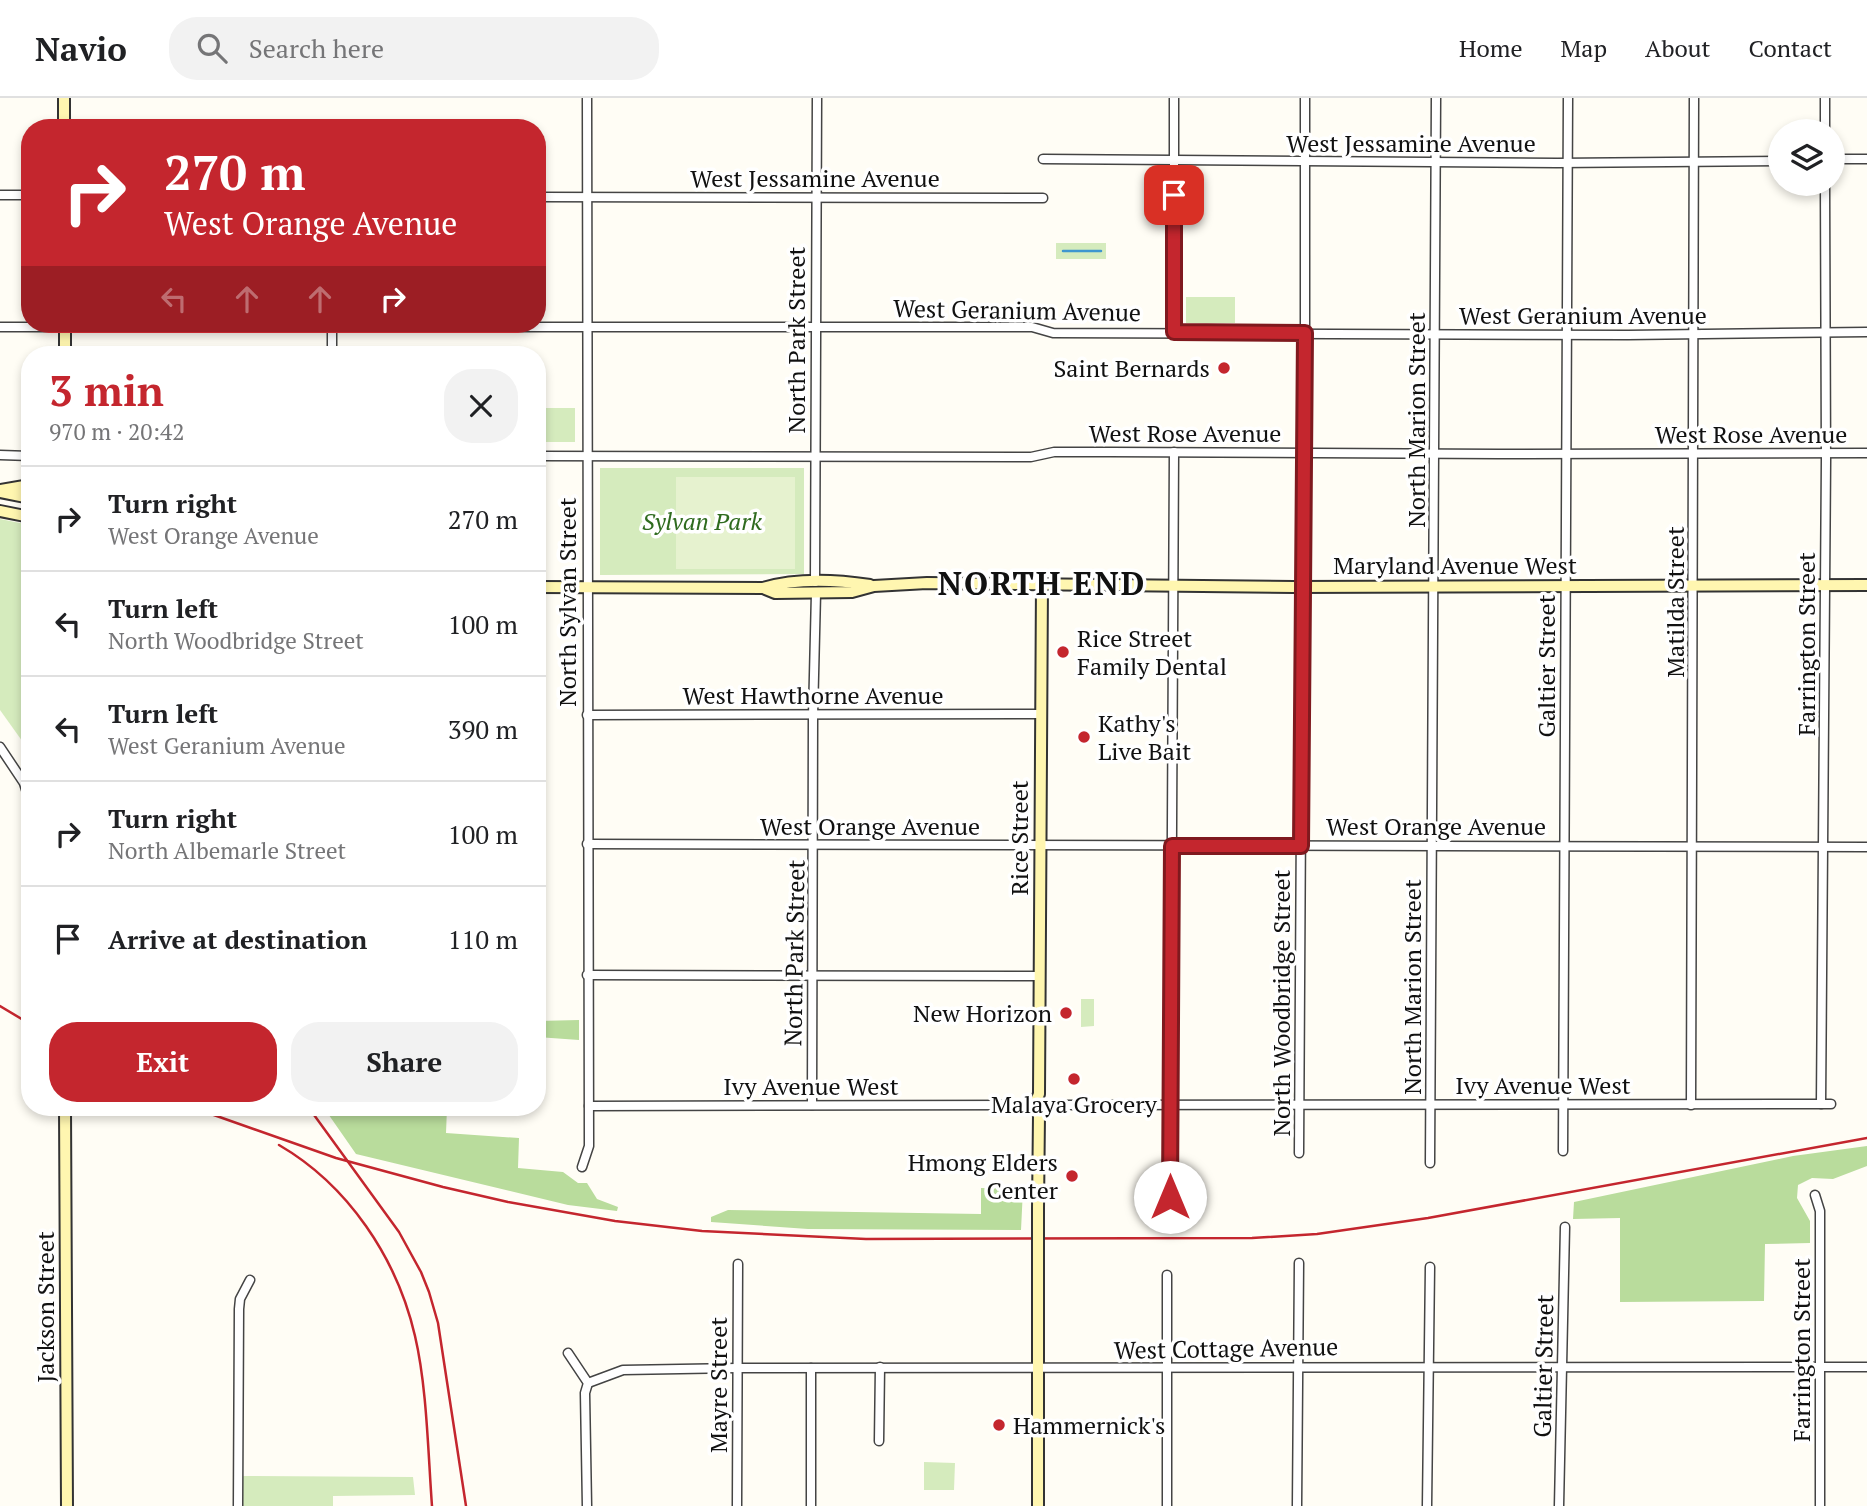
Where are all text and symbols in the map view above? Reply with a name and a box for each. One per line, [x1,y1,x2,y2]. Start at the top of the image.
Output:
search box [169,17,659,80]
text: Navio [35,27,127,70]
icon: search [193,29,231,67]
text: Search here [249,31,384,65]
text: Home [1459,32,1523,64]
text: Map [1561,32,1607,64]
text: About [1645,32,1711,64]
text: Contact [1749,32,1832,64]
map controls [1768,119,1845,196]
button: layers [1768,119,1845,196]
street label: West Jessamine Avenue [1286,127,1536,159]
text: 270 m [164,139,306,204]
icon: right [49,147,140,238]
street label: West Jessamine Avenue [690,162,940,194]
pin [1144,165,1204,225]
icon: arrive [1155,176,1193,214]
text: West Orange Avenue [164,202,457,244]
street label: North Park Street [780,247,812,433]
icon: left [155,280,193,318]
icon: ahead [228,280,266,318]
icon: ahead [301,280,339,318]
icon: right [374,280,412,318]
street label: West Geranium Avenue [893,292,1141,328]
street label: West Geranium Avenue [1459,299,1707,331]
street label: North Marion Street [1400,312,1432,528]
place label: Saint Bernards [1053,352,1210,384]
marker: Saint Bernards [1216,360,1232,376]
text: 3 min [49,362,164,418]
button: close [444,369,518,443]
text: 970 m · 20:42 [49,416,184,447]
street label: West Rose Avenue [1089,417,1281,449]
street label: West Rose Avenue [1655,418,1847,450]
text: Turn right [108,486,237,520]
street label: North Sylvan Street [551,497,583,707]
icon: right [49,500,87,538]
text: 270 m [448,502,518,536]
park label: Sylvan Park [642,505,762,537]
text: West Orange Avenue [108,520,319,551]
street label: Matilda Street [1659,526,1691,678]
street label: Maryland Avenue West [1333,549,1577,581]
street label: Farrington Street [1790,552,1822,736]
district label: NORTH END [938,562,1146,604]
text: Turn left [108,591,218,625]
street label: Galtier Street [1530,594,1562,738]
icon: left [49,605,87,643]
text: 100 m [448,607,518,641]
place label: Rice Street Family Dental [1077,622,1227,682]
text: North Woodbridge Street [108,625,364,656]
marker: Rice Street Family Dental [1055,644,1071,660]
street label: West Hawthorne Avenue [683,679,943,711]
text: Turn left [108,696,218,730]
place label: Kathy's Live Bait [1098,707,1191,767]
icon: left [49,710,87,748]
text: 390 m [448,712,518,746]
marker: Kathy's Live Bait [1076,729,1092,745]
text: West Geranium Avenue [108,730,346,761]
street label: Rice Street [1003,780,1035,896]
text: Turn right [108,801,237,835]
street label: West Orange Avenue [760,810,980,842]
street label: West Orange Avenue [1326,810,1546,842]
icon: right [49,815,87,853]
text: 100 m [448,817,518,851]
text: North Albemarle Street [108,835,346,866]
street label: North Park Street [776,859,812,1047]
street label: North Woodbridge Street [1265,869,1297,1137]
street label: North Marion Street [1396,879,1428,1095]
icon: arrive [49,920,87,958]
text: Arrive at destination [108,922,367,956]
text: 110 m [448,922,518,956]
place label: New Horizon [913,997,1052,1029]
marker: New Horizon [1058,1005,1074,1021]
button: Exit [49,1022,277,1102]
button: Share [291,1022,518,1102]
street label: Ivy Avenue West [1455,1069,1631,1101]
street label: Ivy Avenue West [723,1070,899,1102]
marker: Malaya Grocery [1066,1071,1082,1087]
place label: Malaya Grocery [991,1088,1158,1120]
place label: Hmong Elders Center [908,1146,1059,1206]
position arrow [1133,1160,1207,1234]
marker: Hmong Elders Center [1064,1168,1080,1184]
street label: Jackson Street [29,1231,61,1383]
street label: Farrington Street [1785,1258,1817,1442]
street label: Galtier Street [1526,1294,1560,1438]
street label: Mayre Street [702,1317,734,1453]
street label: West Cottage Avenue [1113,1330,1339,1366]
place label: Hammernick's [1013,1409,1165,1441]
marker: Hammernick's [991,1417,1007,1433]

